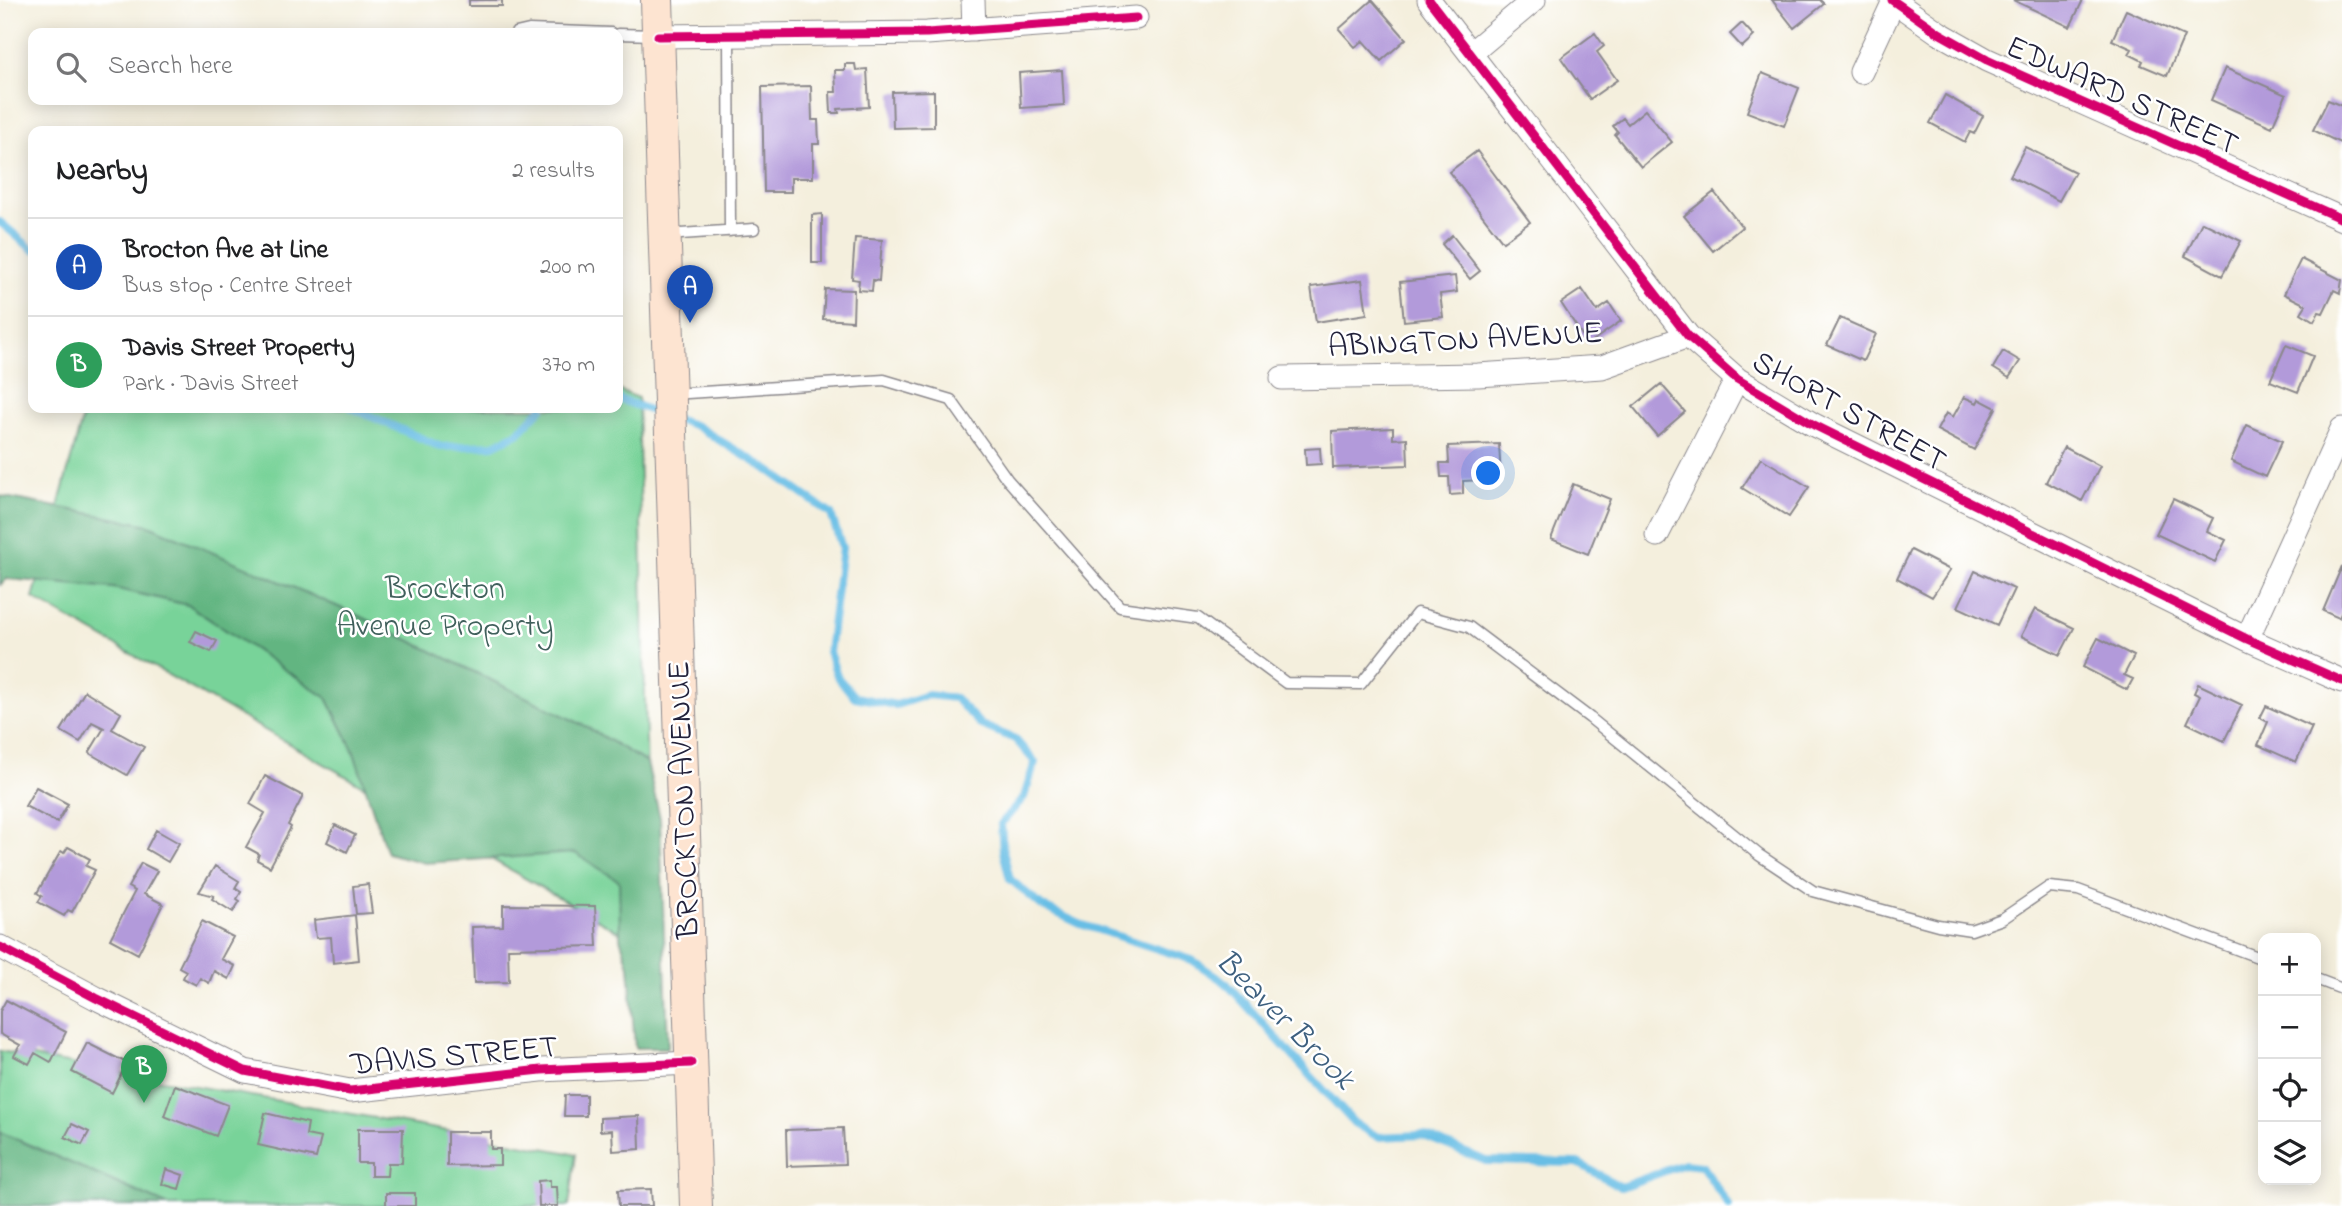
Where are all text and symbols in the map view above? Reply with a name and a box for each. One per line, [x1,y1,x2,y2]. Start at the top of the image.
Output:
street label: EDWARD STREET [1998,25,2245,170]
search box [28,28,623,105]
icon: search [52,48,90,86]
text: Search here [108,48,233,86]
text: Nearby [56,150,148,194]
text: 2 results [512,155,595,188]
text: Brocton Ave at Line [123,232,328,270]
text: A [72,251,86,284]
text: 200 m [540,251,595,284]
pin: A [667,265,713,323]
text: Bus stop · Centre Street [123,270,352,303]
street label: ABINGTON AVENUE [1327,311,1604,372]
text: Davis Street Property [123,330,355,368]
street label: SHORT STREET [1742,340,1954,486]
text: B [71,349,87,382]
text: 370 m [542,349,595,382]
text: Park · Davis Street [123,368,299,401]
your location [1471,456,1505,490]
park label: Brockton Avenue Property [336,567,554,651]
street label: BROCKTON AVENUE [657,660,714,941]
map controls [2258,933,2321,1185]
button: + [2258,933,2321,996]
water label: Beaver Brook [1203,940,1367,1103]
button: − [2258,996,2321,1059]
street label: DAVIS STREET [348,1025,560,1090]
pin: B [121,1045,167,1103]
button: locate [2258,1059,2321,1122]
button: layers [2258,1122,2321,1185]

